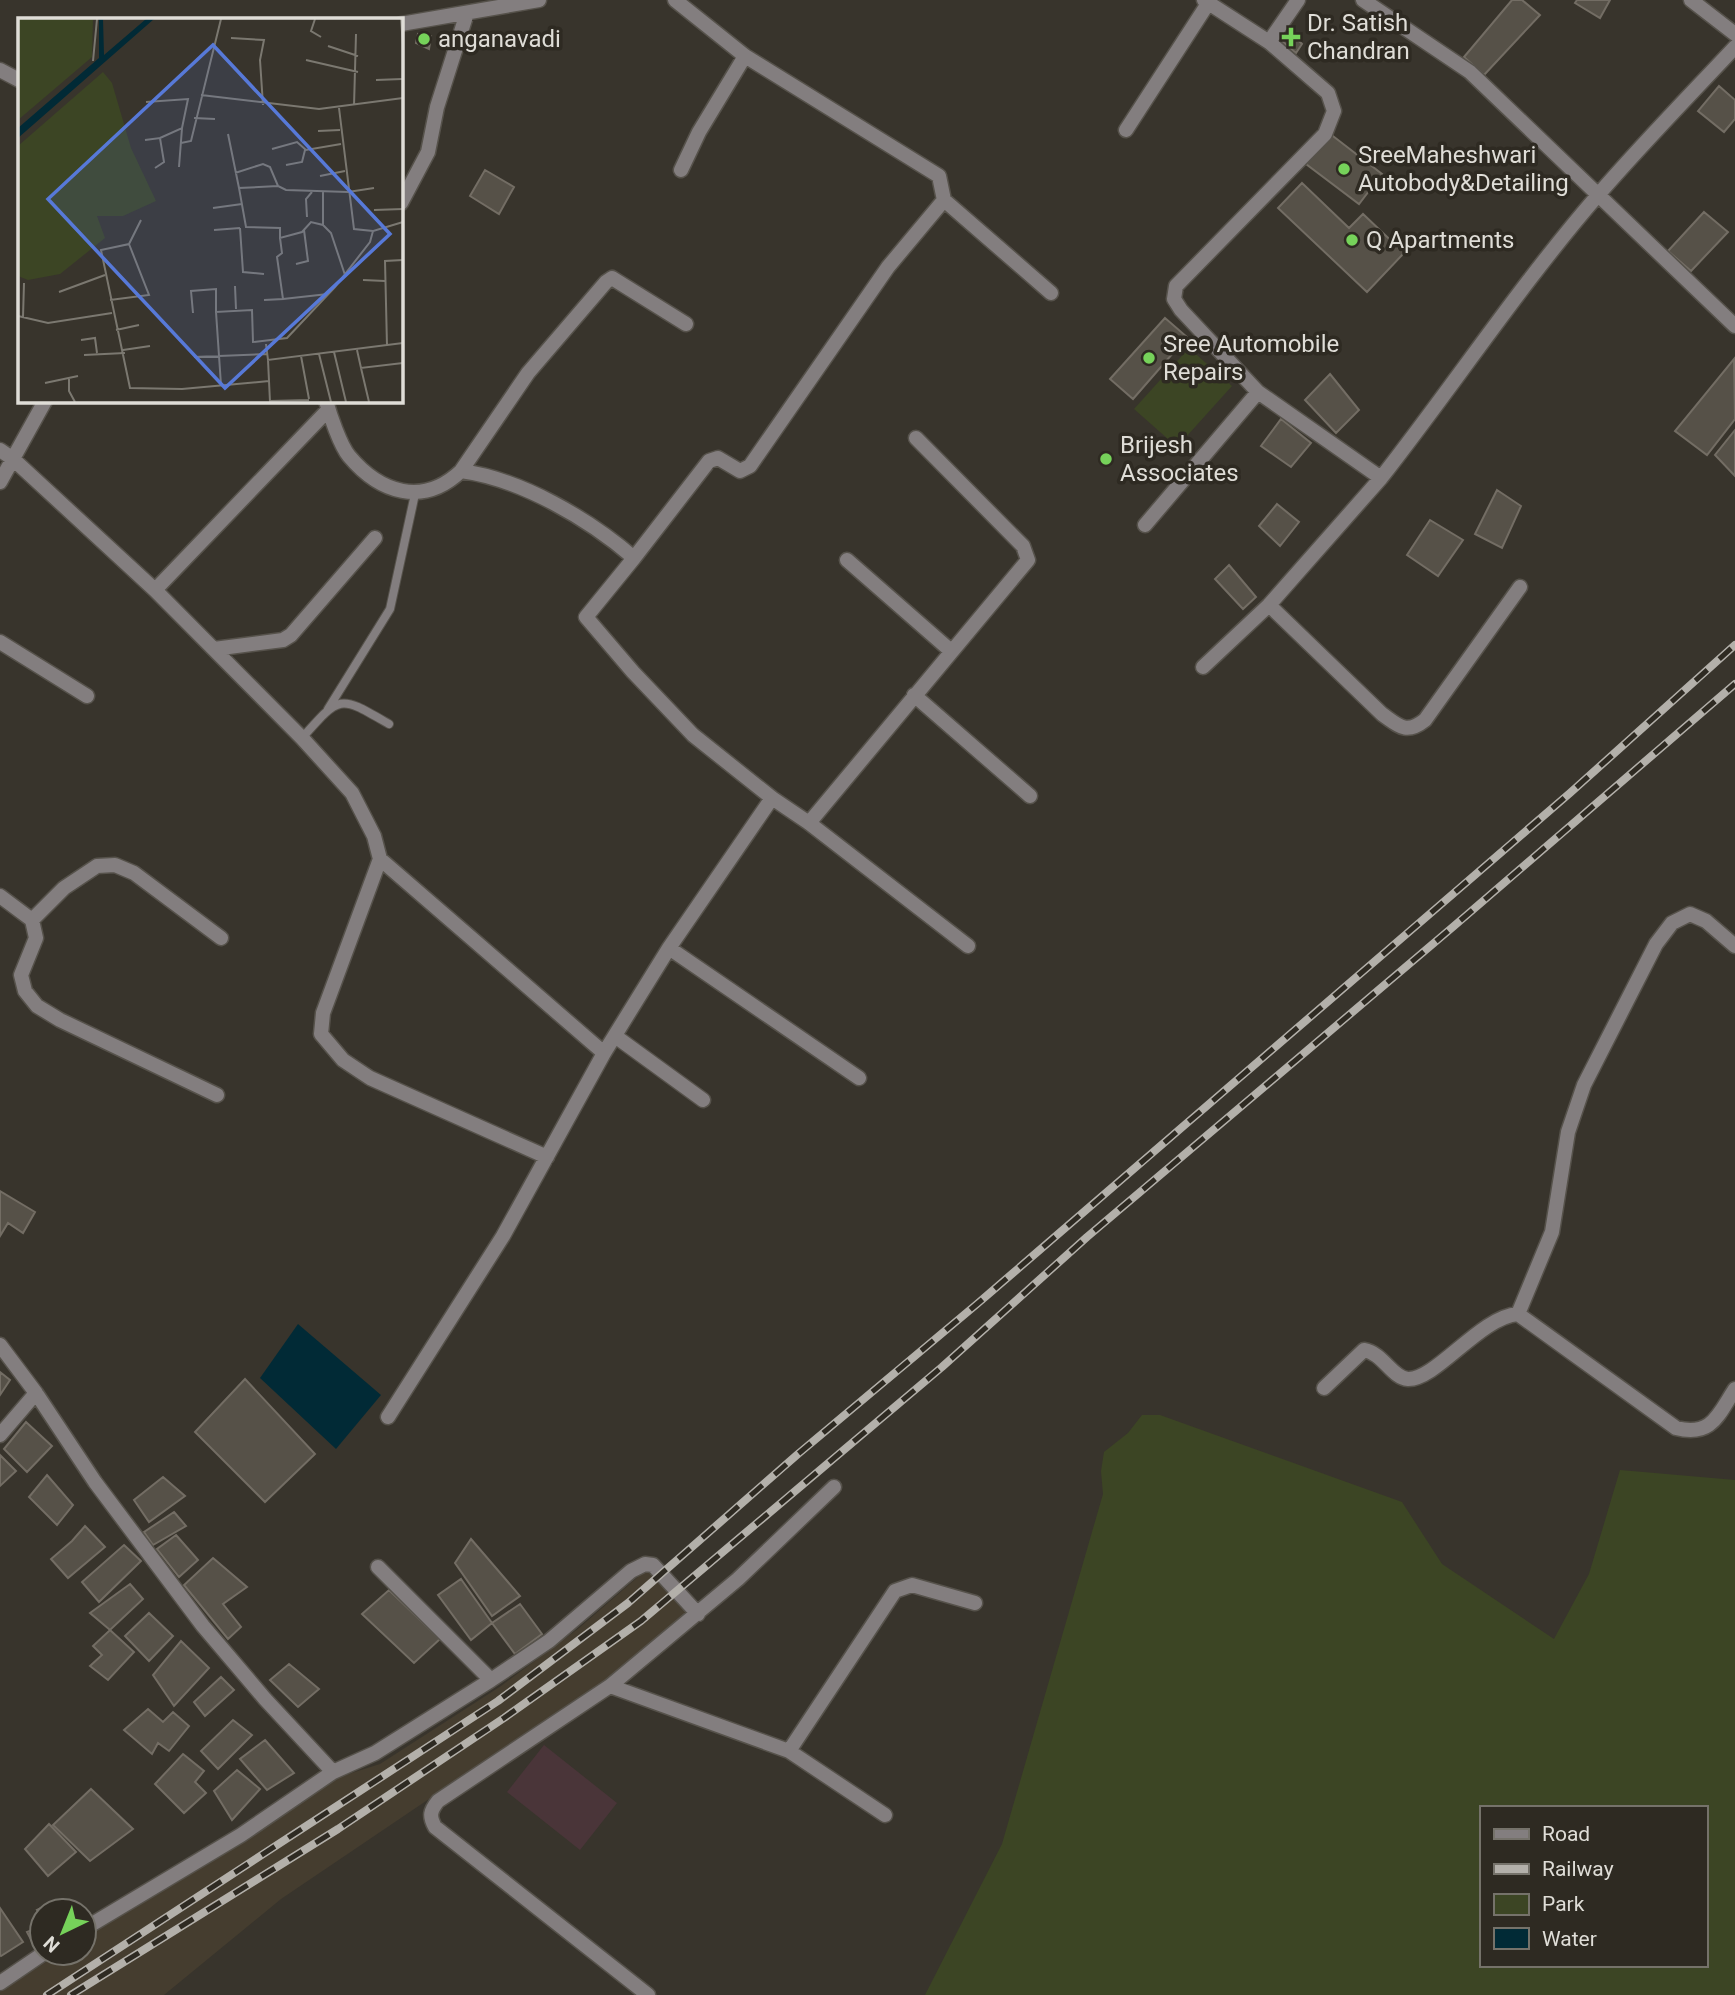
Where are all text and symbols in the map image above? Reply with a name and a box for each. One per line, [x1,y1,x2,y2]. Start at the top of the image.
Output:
place label: Dr. Satish Chandran [1307,9,1410,65]
inset map [18,18,402,402]
place label: anganavadi [438,25,561,53]
marker: Dr. Satish Chandran [1281,27,1301,47]
marker: anganavadi [416,31,432,47]
place label: SreeMaheshwari Autobody&Detailing [1358,141,1569,197]
marker: SreeMaheshwari Autobody&Detailing [1336,161,1352,177]
place label: Q Apartments [1366,226,1515,254]
marker: Q Apartments [1344,232,1360,248]
place label: Sree Automobile Repairs [1163,330,1339,386]
marker: Sree Automobile Repairs [1141,350,1157,366]
place label: Brijesh Associates [1120,431,1239,487]
marker: Brijesh Associates [1098,451,1114,467]
legend [1480,1806,1707,1967]
text: Road [1542,1822,1590,1846]
text: Railway [1542,1857,1614,1881]
text: Park [1542,1892,1585,1916]
north arrow [28,1897,98,1967]
text: Water [1542,1927,1597,1951]
text: N [39,1931,64,1957]

